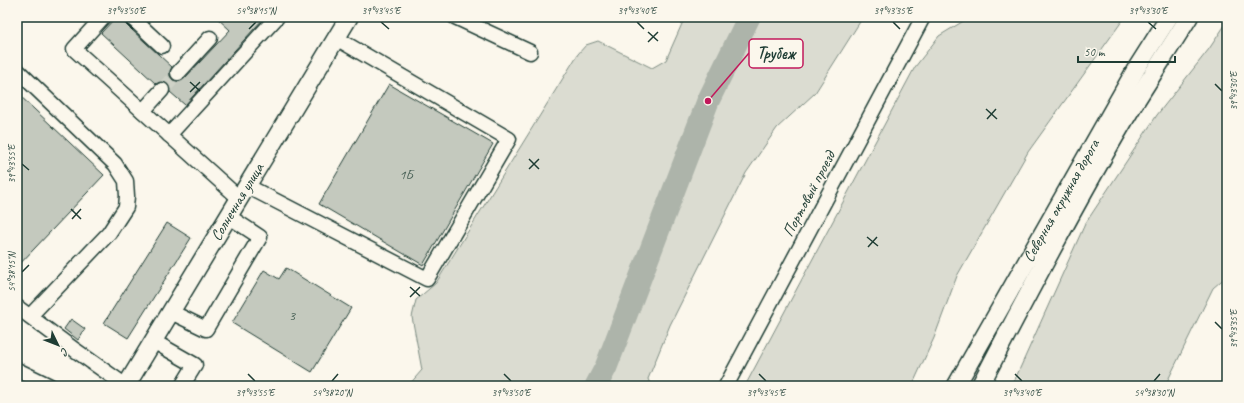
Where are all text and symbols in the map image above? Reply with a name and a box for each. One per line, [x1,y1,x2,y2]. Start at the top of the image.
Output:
text: 39°43'50"E [107,4,147,17]
text: 54°38'15"N [236,4,278,17]
text: 39°43'45"E [362,4,402,17]
text: 39°43'40"E [618,4,658,17]
text: 39°43'35"E [874,4,914,17]
text: 39°43'30"E [1129,4,1169,17]
scale bar [1078,38,1175,64]
callout: Трубеж [749,39,803,68]
text: Трубеж [757,43,798,64]
text: 50 m [1084,44,1106,60]
text: 39°43'30"E [1227,70,1240,110]
street label: Северная окружная дорога [1018,134,1105,266]
text: 39°43'55"E [5,143,18,183]
street label: Портовый проезд [778,147,841,240]
street label: Солнечная улица [206,159,269,245]
house number: 1Б [399,166,416,183]
text: 54°38'15"N [5,250,18,292]
house number: 3 [289,307,297,324]
text: 39°43'35"E [1227,308,1240,348]
north arrow [38,325,78,365]
text: С [57,345,72,360]
text: 39°43'55"E [236,386,276,399]
text: 54°38'20"N [312,386,354,399]
text: 39°43'50"E [492,386,532,399]
text: 39°43'45"E [747,386,787,399]
text: 39°43'40"E [1003,386,1043,399]
text: 54°38'30"N [1134,386,1176,399]

